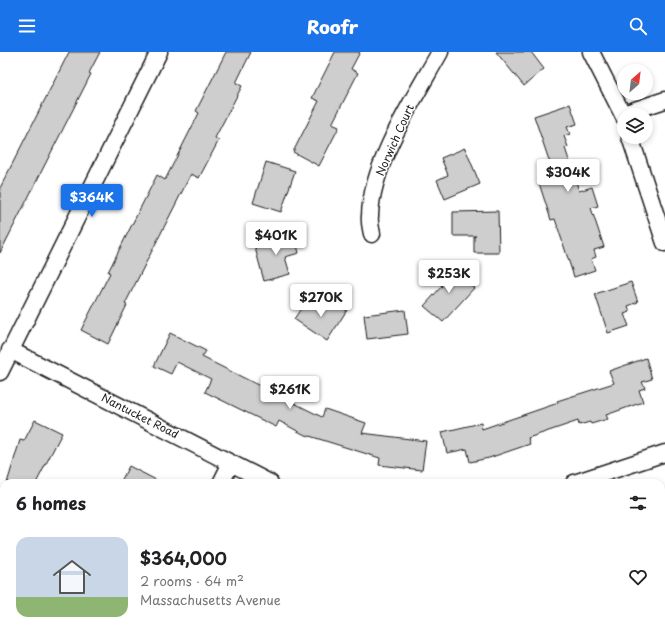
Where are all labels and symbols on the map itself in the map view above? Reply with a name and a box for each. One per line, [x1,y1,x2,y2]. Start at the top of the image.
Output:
north arrow [617,64,653,100]
street label: Norwich Court [371,101,418,178]
pin: $304K [540,159,596,193]
pin: $364K [64,184,120,218]
pin: $401K [248,222,304,256]
pin: $253K [421,260,477,294]
pin: $270K [293,284,349,318]
pin: $261K [262,376,318,410]
street label: Nantucket Road [99,389,182,442]

